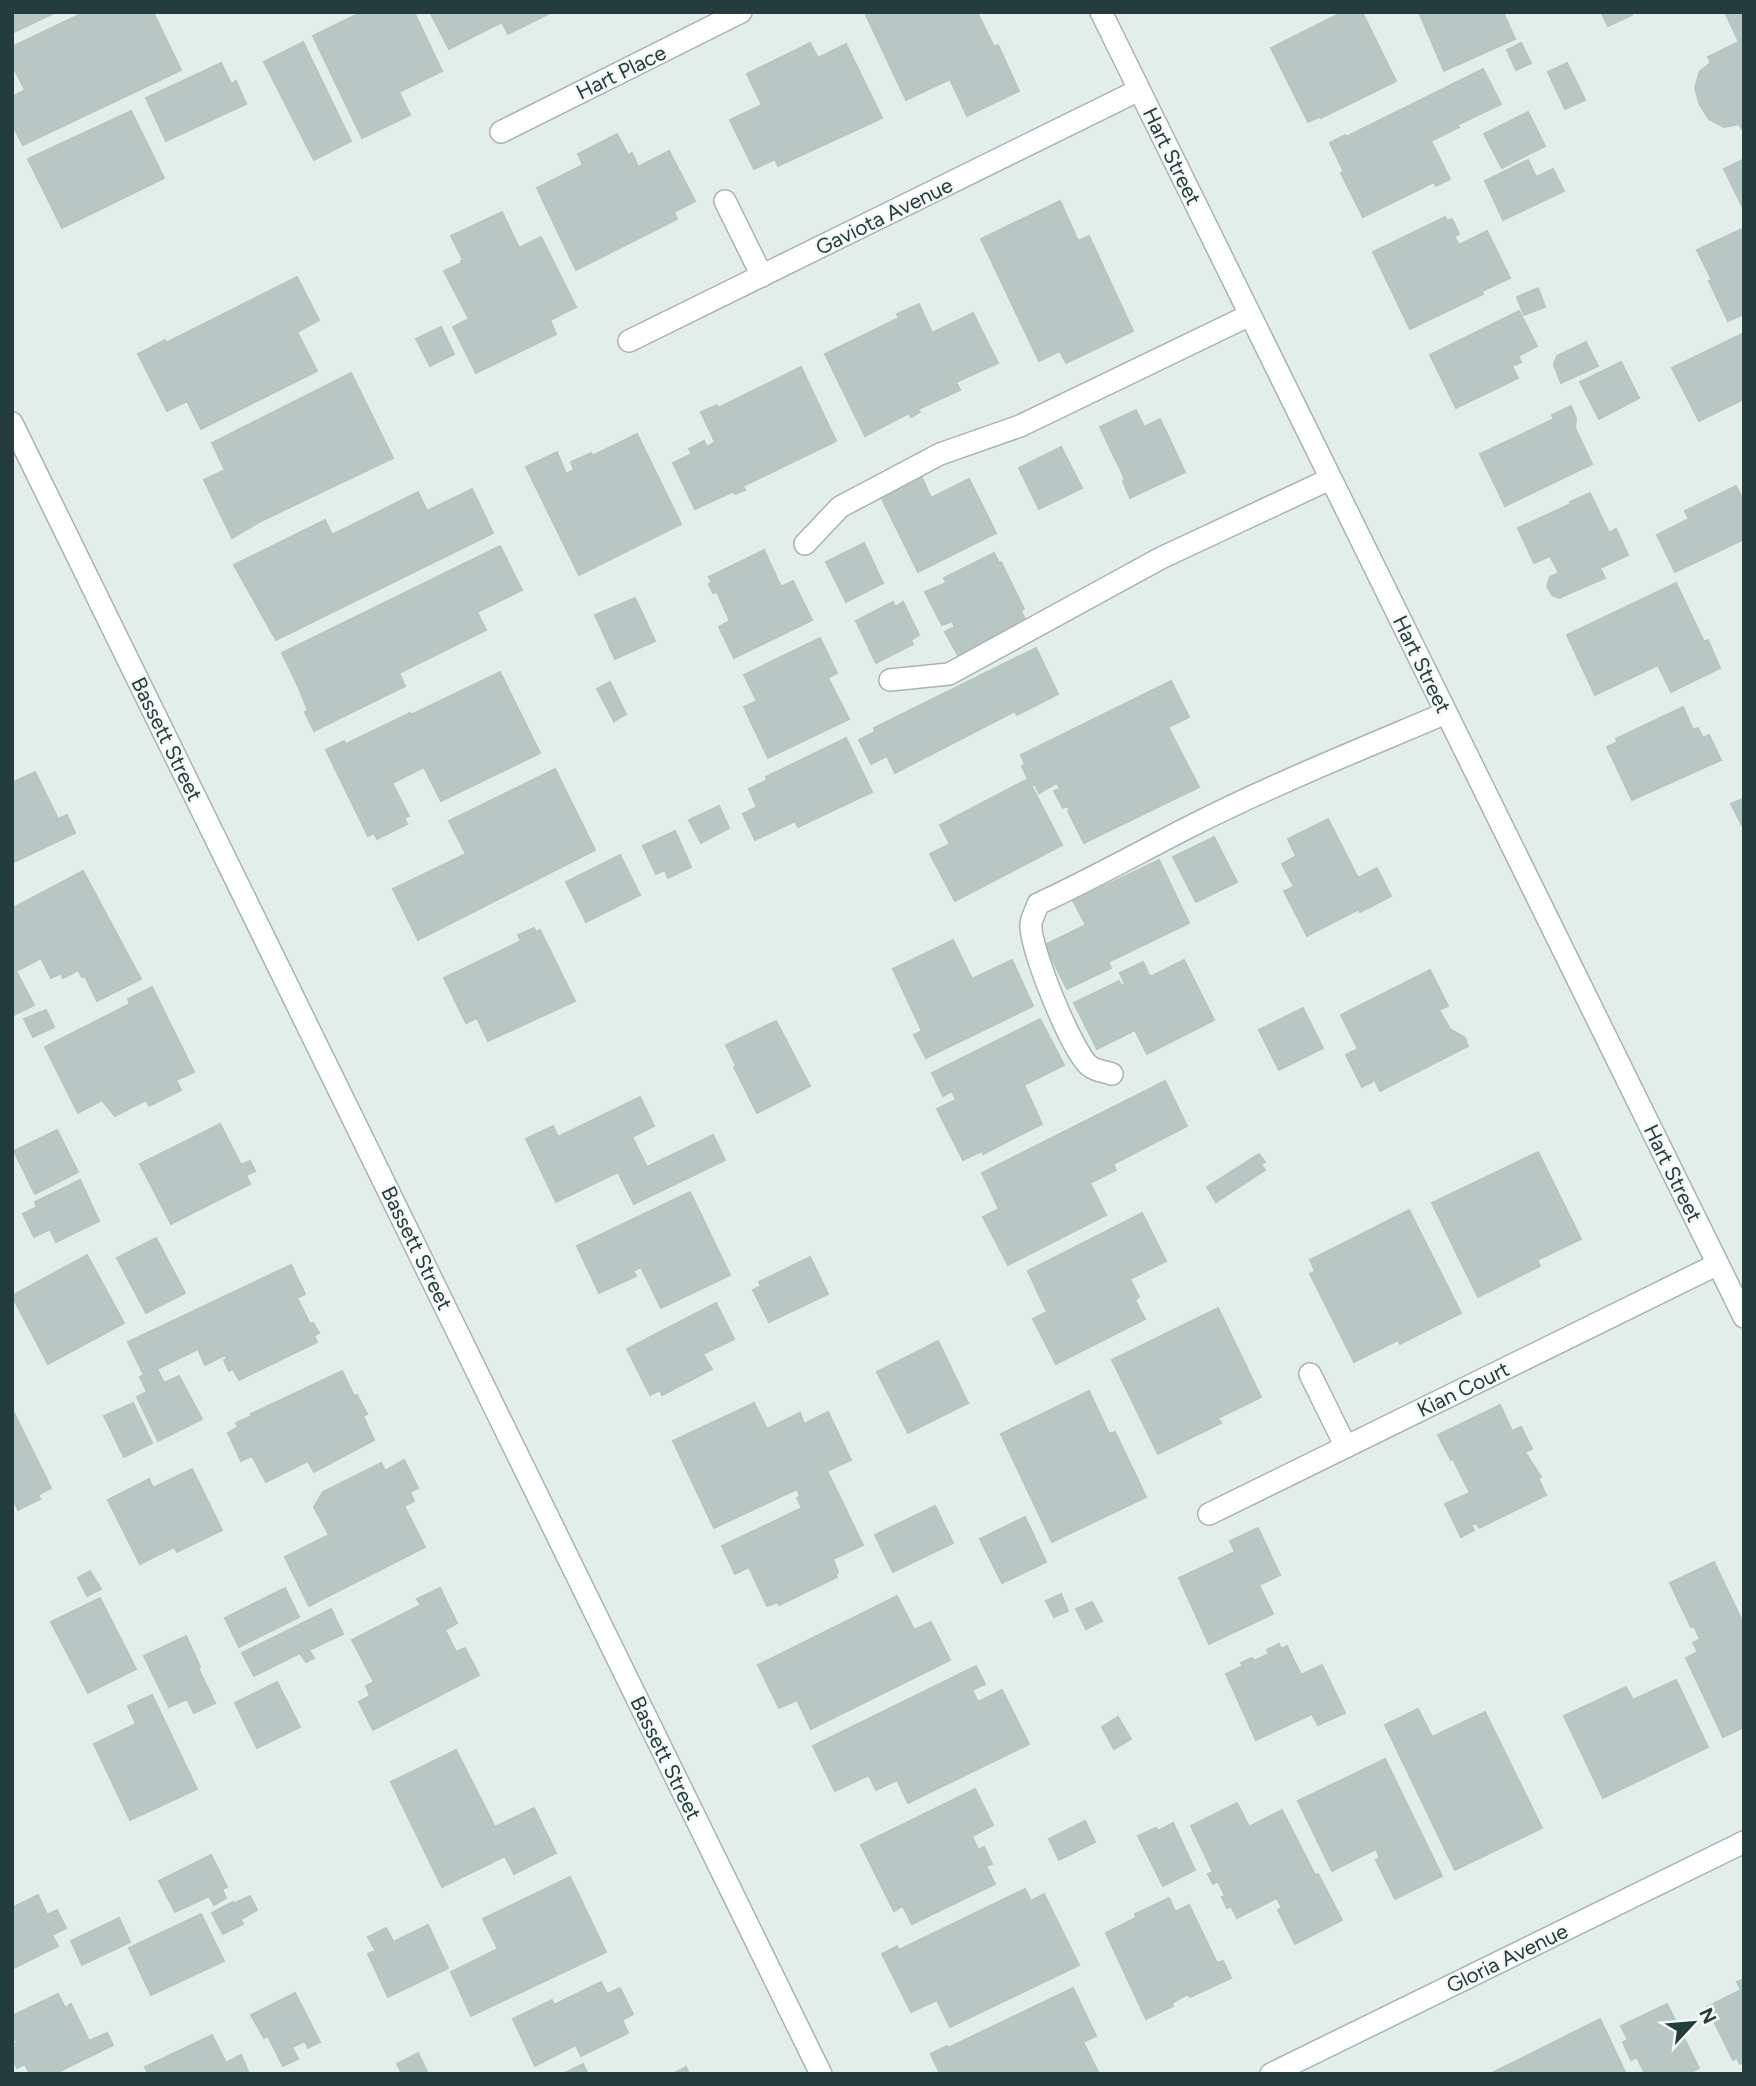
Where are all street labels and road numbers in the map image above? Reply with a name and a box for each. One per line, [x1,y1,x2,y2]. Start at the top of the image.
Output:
street label: Hart Place [572,39,670,105]
street label: Hart Street [1138,103,1206,209]
street label: Gaviota Avenue [811,172,957,260]
street label: Hart Street [1388,611,1456,717]
street label: Bassett Street [126,673,208,805]
street label: Hart Street [1639,1120,1707,1226]
street label: Bassett Street [376,1182,458,1314]
street label: Kian Court [1413,1356,1513,1422]
street label: Bassett Street [625,1692,707,1824]
street label: Gloria Avenue [1442,1918,1572,1998]

